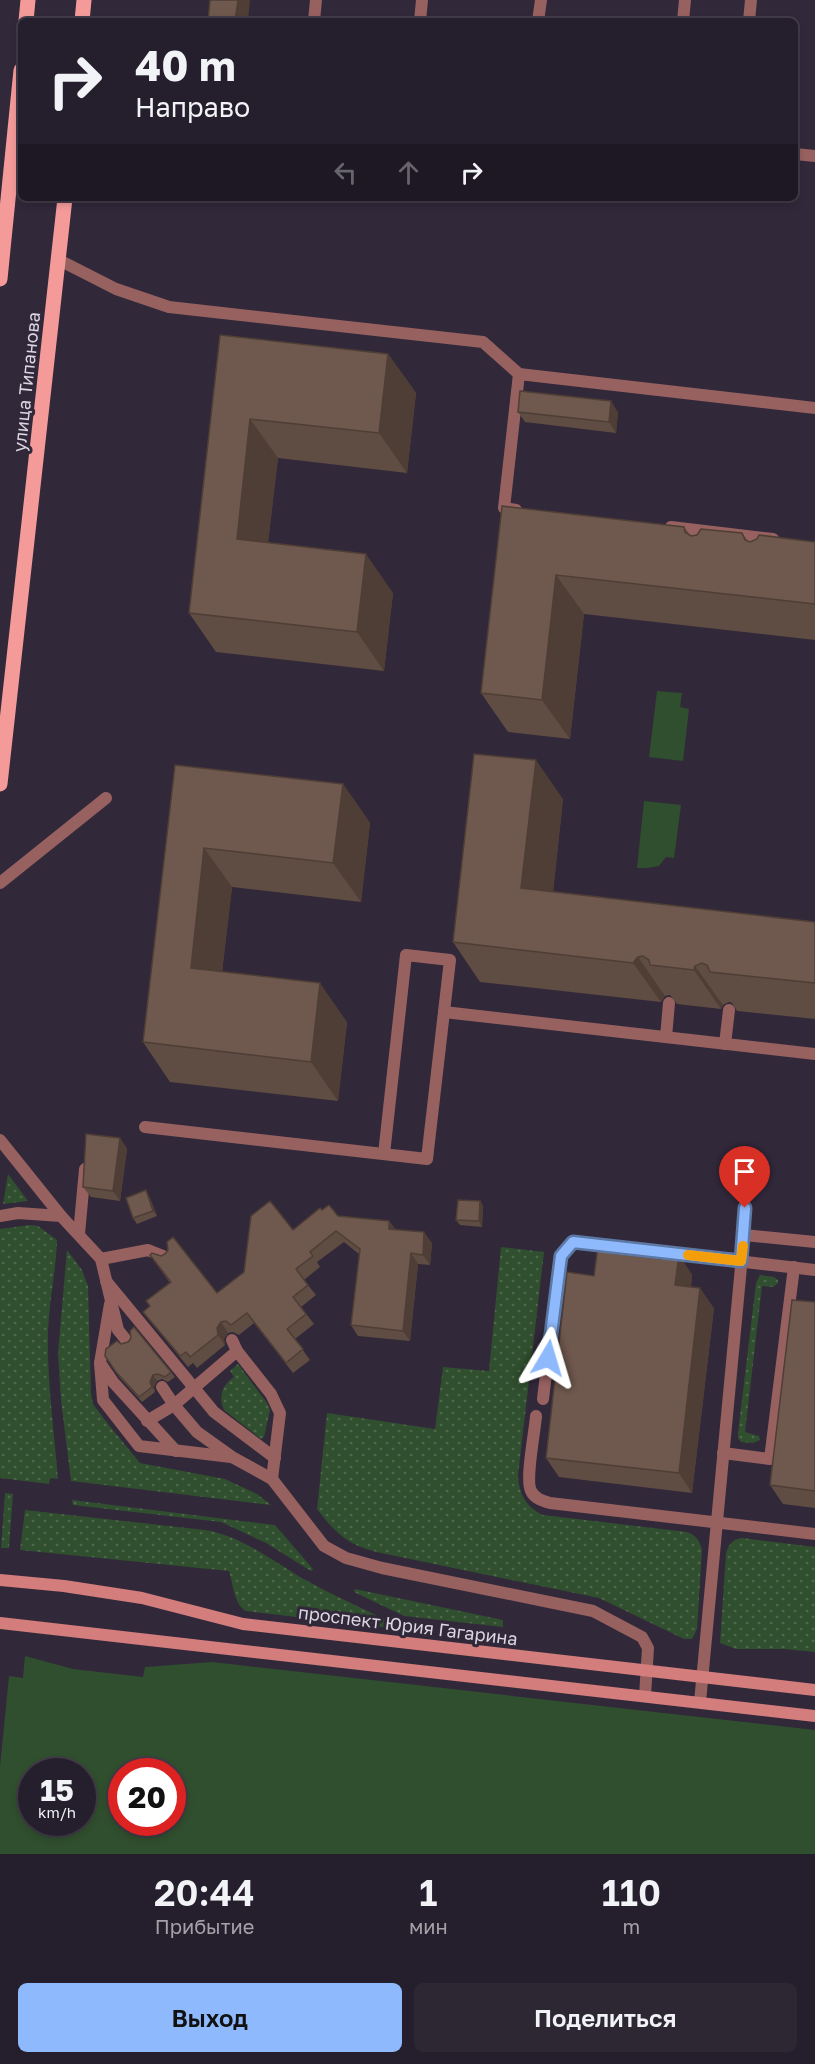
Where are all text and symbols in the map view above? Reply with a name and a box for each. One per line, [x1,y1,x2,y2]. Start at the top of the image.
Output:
text: 40 m [135,40,236,90]
icon: right [36,42,114,120]
text: Направо [135,91,250,123]
icon: left [329,156,362,189]
icon: ahead [392,156,425,189]
icon: right [455,156,488,189]
street label: улица Типанова [8,311,44,453]
pin [719,1146,770,1208]
icon: arrive [728,1155,761,1188]
position arrow [516,1326,580,1390]
street label: проспект Юрия Гагарина [297,1601,519,1649]
speed limit sign: 20 [108,1758,186,1836]
text: 15 [40,1772,74,1808]
text: km/h [38,1803,76,1821]
text: 20:44 [154,1871,255,1914]
text: 1 [419,1871,437,1914]
text: 110 [602,1871,661,1914]
text: Прибытие [155,1914,254,1938]
text: мин [409,1914,448,1938]
text: m [623,1914,640,1938]
button: Выход [18,1983,402,2052]
button: Поделиться [414,1983,797,2052]

